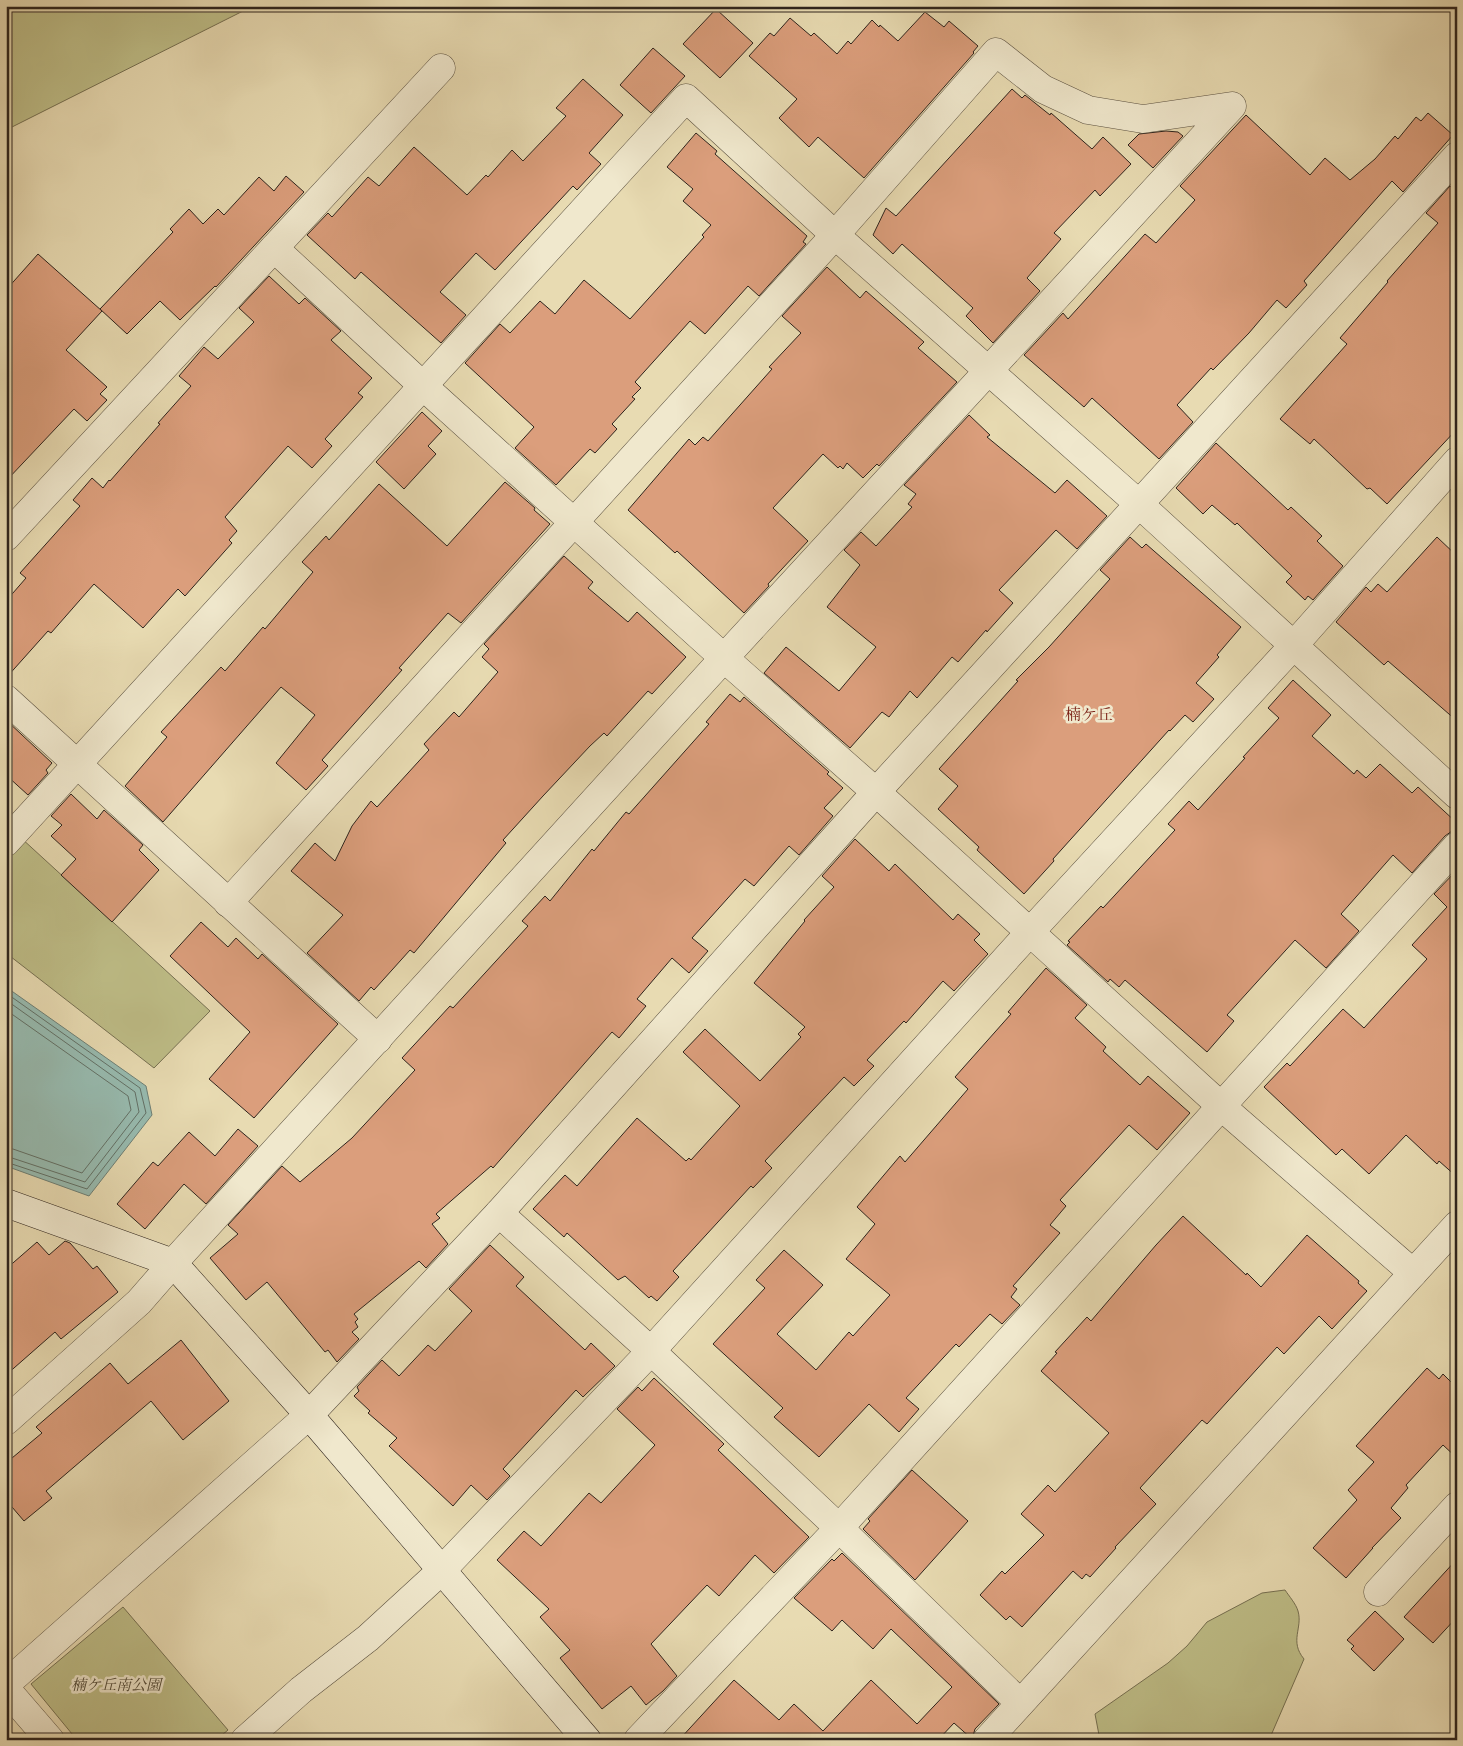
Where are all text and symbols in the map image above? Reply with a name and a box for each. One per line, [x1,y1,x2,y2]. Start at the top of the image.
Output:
district label: 楠ケ丘 [1065,706,1113,724]
park label: 楠ケ丘南公園 [71,1677,164,1694]

